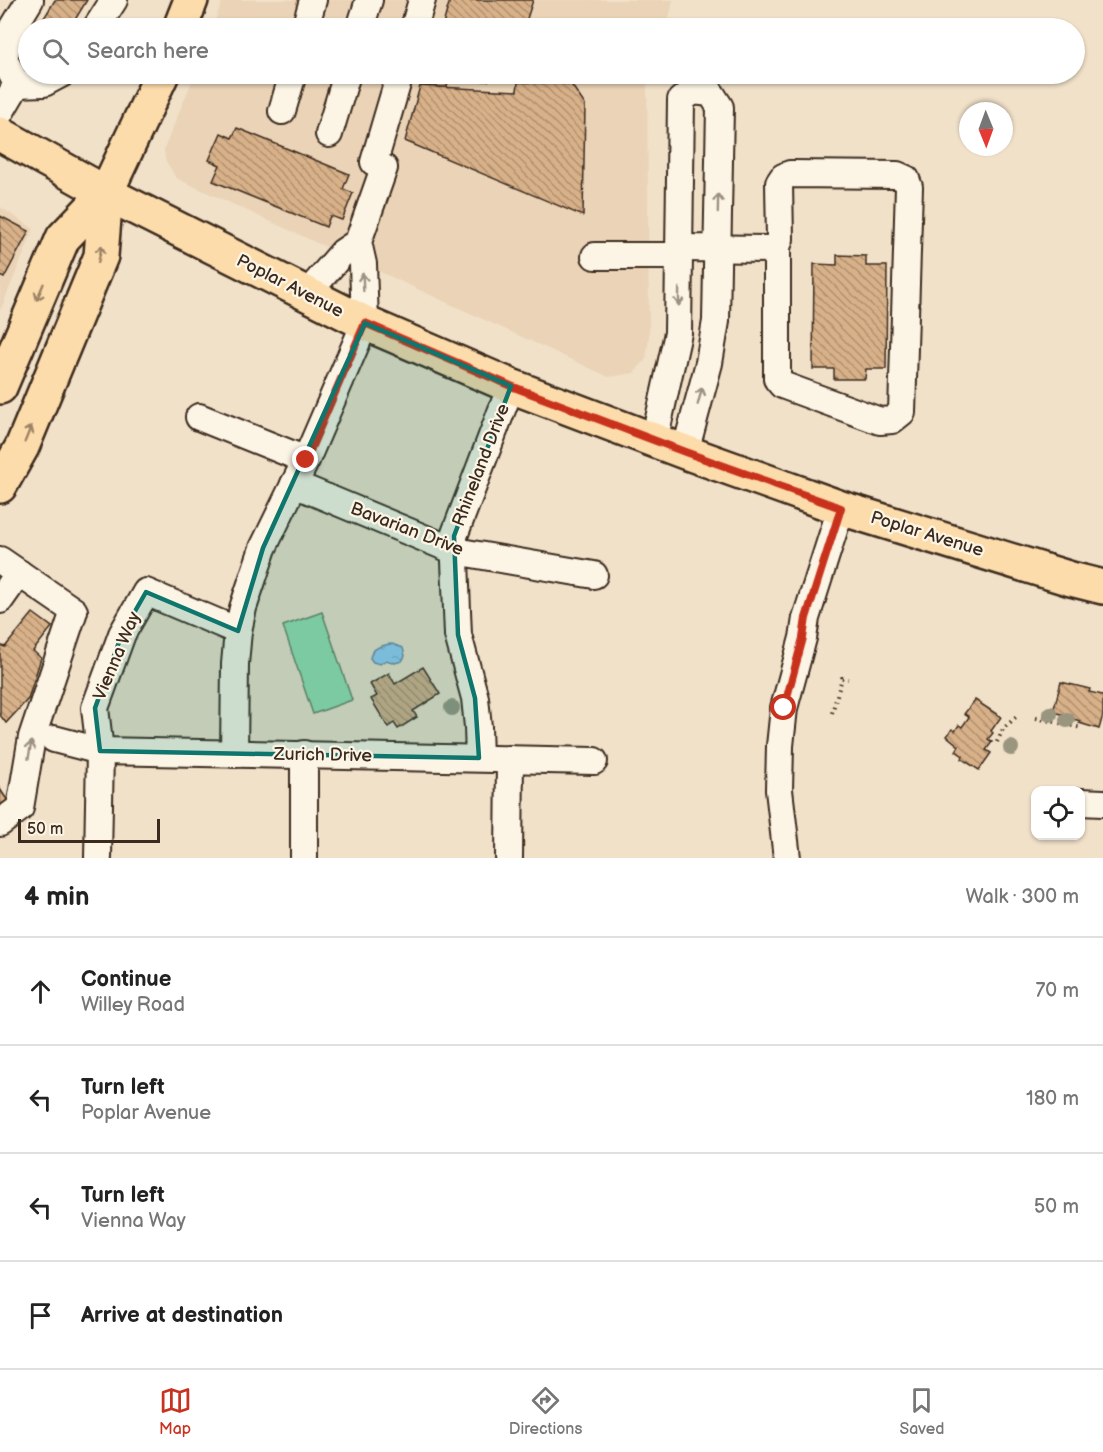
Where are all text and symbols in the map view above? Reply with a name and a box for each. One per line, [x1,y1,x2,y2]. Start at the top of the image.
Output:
search box [18,18,1085,84]
icon: search [39,35,72,68]
text: Search here [87,38,209,65]
north arrow [959,102,1013,156]
one-way arrow [712,193,724,213]
one-way arrow [94,244,106,263]
street label: Poplar Avenue [233,250,347,322]
one-way arrow [358,273,369,293]
one-way arrow [34,283,45,301]
one-way arrow [673,286,685,306]
one-way arrow [695,387,706,406]
street label: Rhineland Drive [448,400,514,529]
one-way arrow [23,426,34,444]
route end [292,446,318,472]
street label: Bavarian Drive [348,498,467,560]
street label: Poplar Avenue [868,507,986,561]
street label: Vienna Way [89,608,145,704]
route start [770,694,796,720]
one-way arrow [25,741,36,761]
street label: Zurich Drive [273,744,373,766]
map controls [1031,786,1085,840]
button: locate [1031,786,1085,840]
scale bar [18,816,160,844]
text: 50 m [27,820,63,839]
text: 4 min [24,882,89,913]
text: Walk · 300 m [966,885,1079,909]
text: Continue [81,966,171,993]
icon: ahead [24,975,57,1008]
text: 70 m [1035,979,1079,1003]
text: Willey Road [81,993,185,1017]
text: Turn left [81,1074,165,1101]
icon: left [24,1083,57,1116]
text: 180 m [1026,1087,1079,1111]
text: Poplar Avenue [81,1101,211,1125]
text: Turn left [81,1182,165,1209]
icon: left [24,1191,57,1224]
text: 50 m [1034,1195,1079,1219]
text: Vienna Way [81,1209,186,1233]
icon: arrive [24,1299,57,1332]
text: Arrive at destination [81,1302,283,1329]
tab: Map [159,1384,192,1439]
tab: Directions [509,1384,582,1439]
tab: Saved [899,1384,944,1439]

